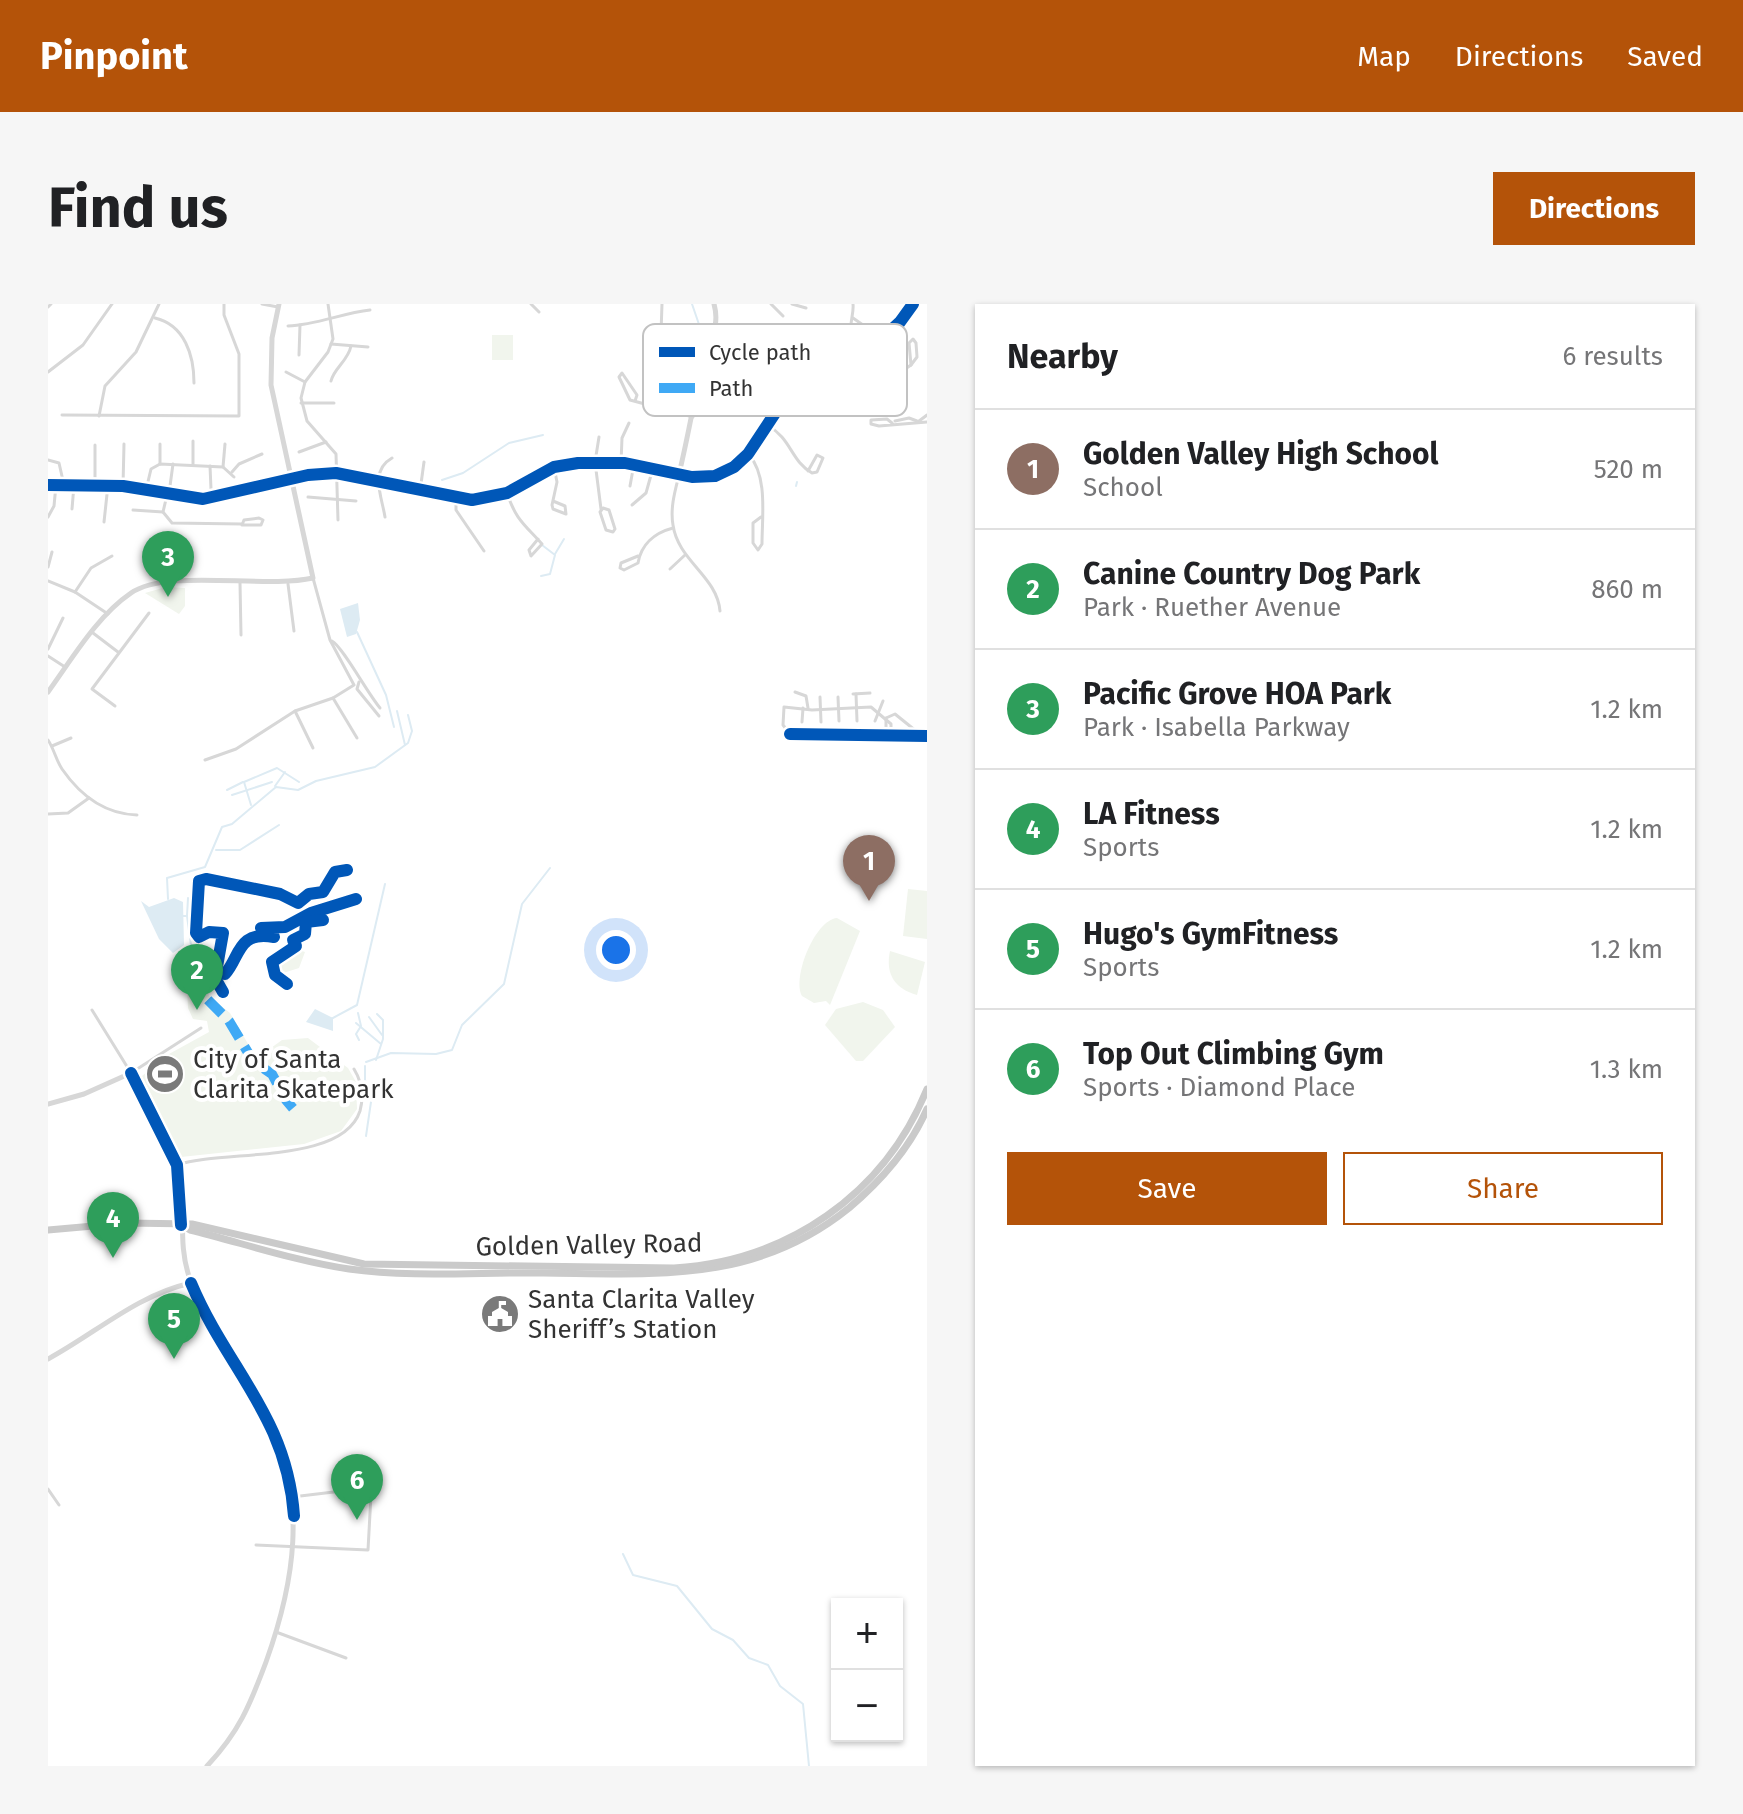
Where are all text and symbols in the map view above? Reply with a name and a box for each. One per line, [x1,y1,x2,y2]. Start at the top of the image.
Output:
text: Pinpoint [40,33,188,79]
text: Map [1357,40,1411,73]
text: Directions [1455,40,1583,73]
text: Saved [1627,40,1703,73]
button: Directions [1493,172,1695,245]
text: Find us [48,175,228,242]
legend [643,324,907,416]
text: Nearby [1007,336,1118,377]
text: Cycle path [709,339,811,366]
text: 6 results [1562,341,1663,372]
text: Path [709,375,753,402]
text: Golden Valley High School [1083,436,1438,472]
text: 1 [1027,454,1039,485]
text: 520 m [1594,454,1663,485]
text: School [1083,472,1163,503]
pin: 3 [142,531,194,597]
text: Canine Country Dog Park [1083,556,1420,592]
text: 2 [1026,574,1040,605]
text: 860 m [1591,574,1663,605]
text: Park · Ruether Avenue [1083,592,1341,623]
text: Pacific Grove HOA Park [1083,676,1391,712]
text: 3 [1026,694,1040,725]
text: 1.2 km [1590,694,1663,725]
text: Park · Isabella Parkway [1083,712,1350,743]
text: LA Fitness [1083,796,1220,832]
text: 4 [1026,814,1040,845]
text: 1.2 km [1590,814,1663,845]
text: Sports [1083,832,1159,863]
pin: 1 [843,835,895,901]
text: Hugo's GymFitness [1083,916,1338,952]
your location [596,930,636,970]
text: 5 [1026,934,1040,965]
text: 1.2 km [1590,934,1663,965]
pin: 2 [171,944,223,1010]
text: Sports [1083,952,1159,983]
text: Top Out Climbing Gym [1083,1036,1384,1072]
place label: City of Santa Clarita Skatepark [193,1044,394,1105]
sports icon: City of Santa Clarita Skatepark [144,1053,186,1095]
text: 6 [1026,1054,1040,1085]
text: 1.3 km [1590,1054,1663,1085]
text: Sports · Diamond Place [1083,1072,1355,1103]
button: Save [1007,1152,1327,1225]
button: Share [1343,1152,1663,1225]
pin: 4 [87,1192,139,1258]
street label: Golden Valley Road [475,1228,703,1262]
place label: Santa Clarita Valley Sheriff’s Station [528,1284,755,1345]
pin: 5 [148,1293,200,1359]
public building icon: Santa Clarita Valley Sheriff’s Station [479,1293,521,1335]
pin: 6 [331,1454,383,1520]
map controls [831,1598,903,1742]
button: + [831,1598,903,1670]
button: − [831,1670,903,1742]

